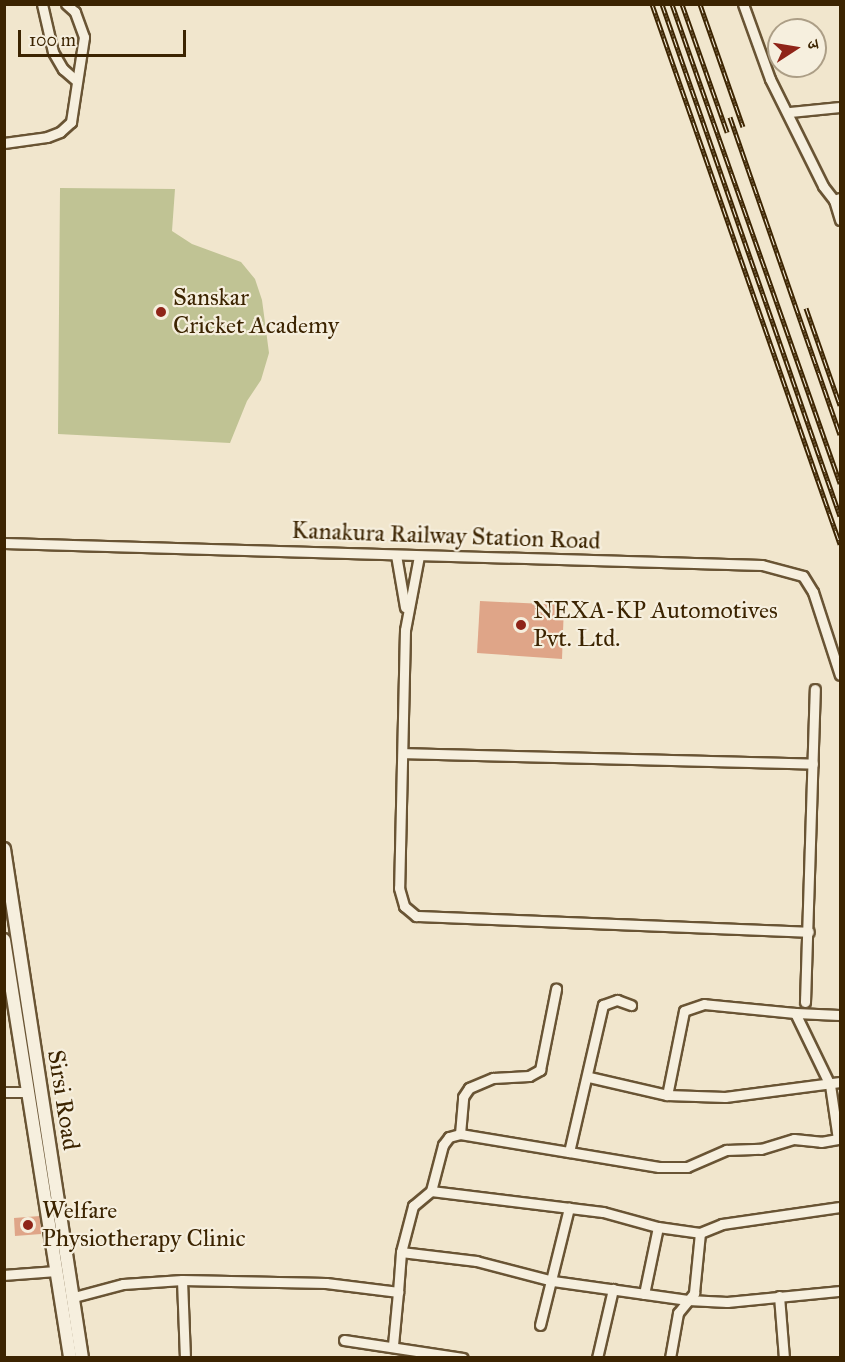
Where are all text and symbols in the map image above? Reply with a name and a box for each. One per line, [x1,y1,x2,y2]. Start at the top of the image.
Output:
scale bar [21,18,189,56]
north arrow [767,18,827,78]
text: 100 m [29,29,76,51]
text: उ [803,39,823,51]
place label: Sanskar Cricket Academy [173,284,339,340]
marker: Sanskar Cricket Academy [154,305,168,319]
street label: Kanakura Railway Station Road [291,516,601,556]
place label: NEXA-KP Automotives Pvt. Ltd. [533,597,778,653]
marker: NEXA-KP Automotives Pvt. Ltd. [514,618,528,632]
street label: Sirsi Road [41,1048,85,1152]
place label: Welfare Physiotherapy Clinic [42,1197,246,1253]
marker: Welfare Physiotherapy Clinic [19,1216,37,1234]

